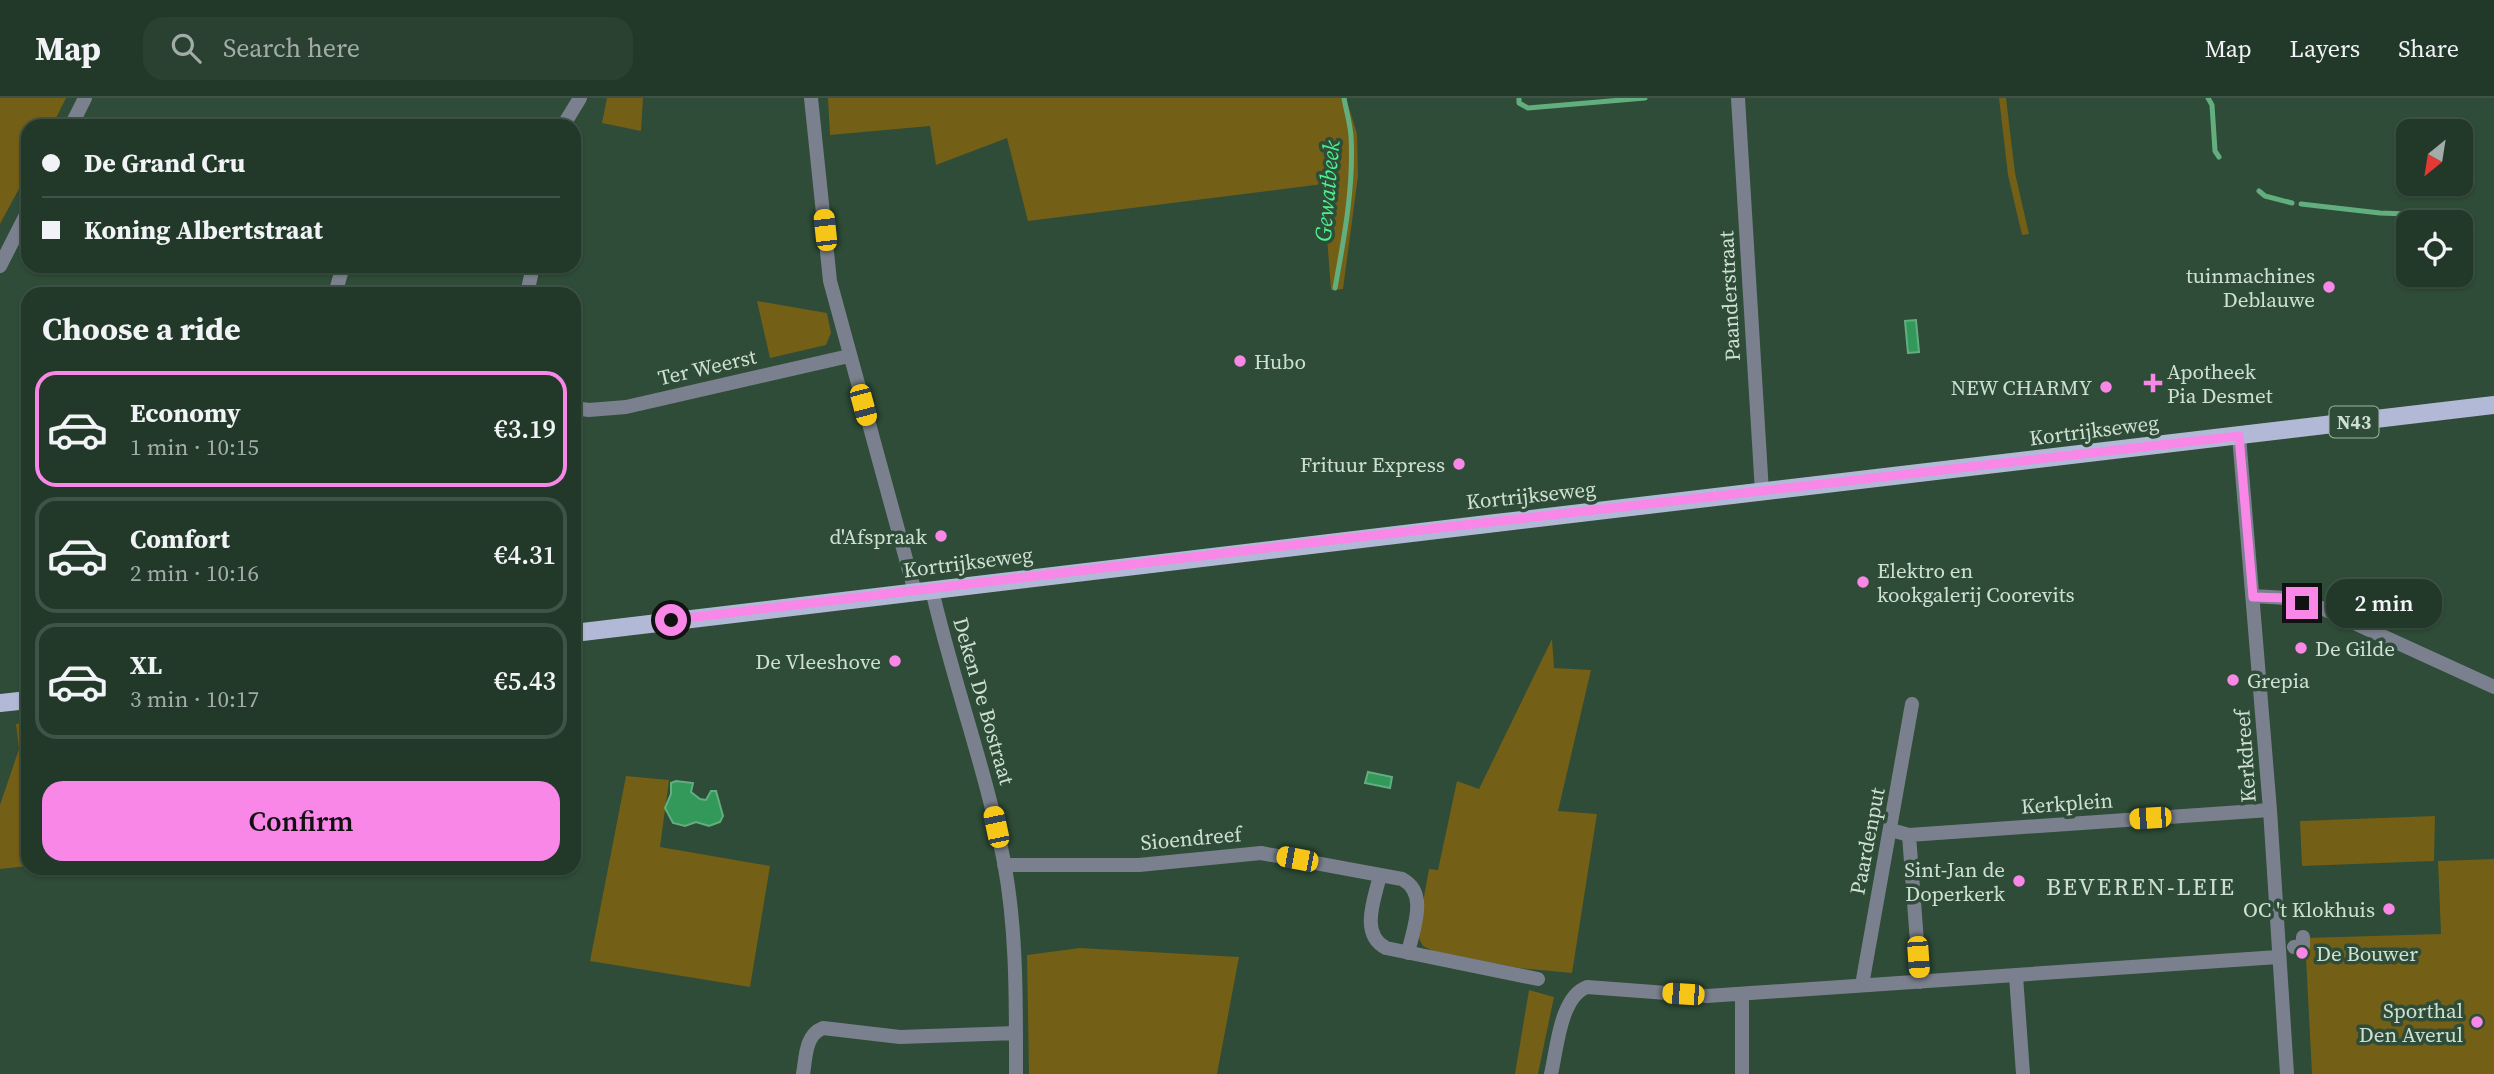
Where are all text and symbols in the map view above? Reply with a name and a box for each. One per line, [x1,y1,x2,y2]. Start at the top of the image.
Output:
search box [143,17,633,80]
text: Map [35,26,101,71]
icon: search [167,29,205,67]
text: Search here [223,30,360,66]
text: Map [2205,32,2252,65]
text: Layers [2290,32,2360,65]
text: Share [2398,32,2459,65]
north arrow [2396,119,2473,196]
map controls [2396,119,2473,287]
water label: Gewatbeek [1307,139,1347,243]
text: De Grand Cru [84,145,245,181]
car [813,208,838,252]
button: locate [2396,210,2473,287]
text: Koning Albertstraat [84,212,323,248]
street label: Paanderstraat [1711,230,1747,362]
place label: tuinmachines Deblauwe [2186,261,2315,314]
marker: tuinmachines Deblauwe [2321,279,2337,295]
text: Choose a ride [42,307,241,351]
street label: Ter Weerst [655,342,759,392]
place label: Hubo [1254,347,1306,376]
marker: Hubo [1232,353,1248,369]
place label: Apotheek Pia Desmet [2167,357,2273,410]
place label: NEW CHARMY [1951,373,2093,402]
marker: Apotheek Pia Desmet [2145,375,2161,391]
marker: NEW CHARMY [2098,379,2114,395]
car [848,382,879,428]
text: Economy [130,395,241,431]
icon: car [46,398,109,461]
road number: N43 [2330,406,2378,438]
street label: Kortrijkseweg [2028,408,2161,452]
text: €3.19 [494,411,556,447]
text: 1 min · 10:15 [130,431,259,463]
place label: Frituur Express [1300,450,1445,479]
marker: Frituur Express [1451,456,1467,472]
street label: Kortrijkseweg [1465,474,1597,516]
text: Comfort [130,521,230,557]
place label: d'Afspraak [829,522,928,551]
icon: car [46,524,109,587]
marker: d'Afspraak [933,528,949,544]
text: €4.31 [494,537,556,573]
street label: Kortrijkseweg [902,540,1035,584]
place label: Elektro en kookgalerij Coorevits [1877,556,2075,609]
text: 2 min · 10:16 [130,557,259,589]
marker: Elektro en kookgalerij Coorevits [1855,574,1871,590]
callout: 2 min [2326,578,2442,628]
route end [2286,587,2318,619]
text: 2 min [2354,587,2414,619]
route start [655,604,687,636]
street label: Deken De Bostraat [946,614,1022,788]
place label: De Gilde [2315,634,2395,663]
marker: De Gilde [2293,640,2309,656]
text: XL [130,647,162,683]
place label: De Vleeshove [755,647,881,676]
icon: car [46,650,109,713]
marker: De Vleeshove [887,653,903,669]
text: €5.43 [494,663,556,699]
place label: Grepia [2247,666,2310,695]
marker: Grepia [2225,672,2241,688]
text: 3 min · 10:17 [130,683,259,715]
street label: Kerkdreef [2227,707,2263,804]
button: Confirm [42,781,560,861]
street label: Paardenput [1842,785,1892,897]
street label: Kerkplein [2020,785,2114,821]
car [982,804,1011,850]
car [2129,806,2172,830]
street label: Sioendreef [1139,819,1244,857]
car [1275,845,1320,873]
place label: Sint-Jan de Doperkerk [1904,855,2006,908]
district label: BEVEREN-LEIE [2046,870,2236,903]
marker: Sint-Jan de Doperkerk [2011,873,2027,889]
place label: OC 't Klokhuis [2243,895,2375,924]
marker: OC 't Klokhuis [2381,901,2397,917]
car [1907,935,1930,979]
place label: De Bouwer [2316,939,2418,968]
marker: De Bouwer [2294,945,2310,961]
car [1662,982,1705,1006]
place label: Sporthal Den Averul [2359,996,2463,1049]
marker: Sporthal Den Averul [2469,1014,2485,1030]

